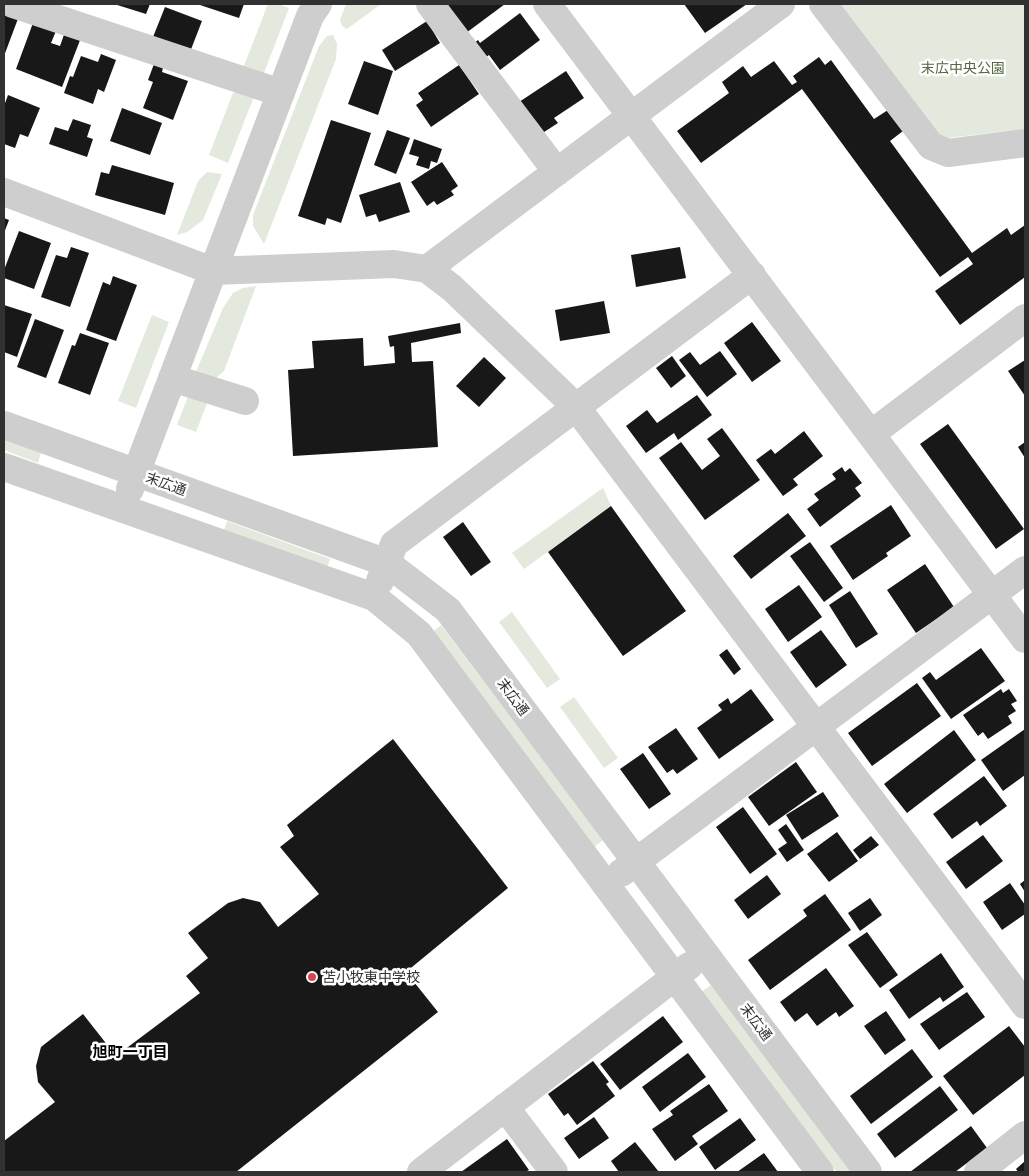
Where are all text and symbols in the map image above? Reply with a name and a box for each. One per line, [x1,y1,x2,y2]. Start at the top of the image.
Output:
park label: 末広中央公園 [921,60,1005,76]
street label: 末広通 [143,469,189,499]
street label: 末広通 [494,675,532,719]
place label: 苫小牧東中学校 [322,969,420,985]
marker: 苫小牧東中学校 [306,971,318,983]
street label: 末広通 [737,1000,775,1044]
district label: 旭町一丁目 [93,1043,167,1061]

